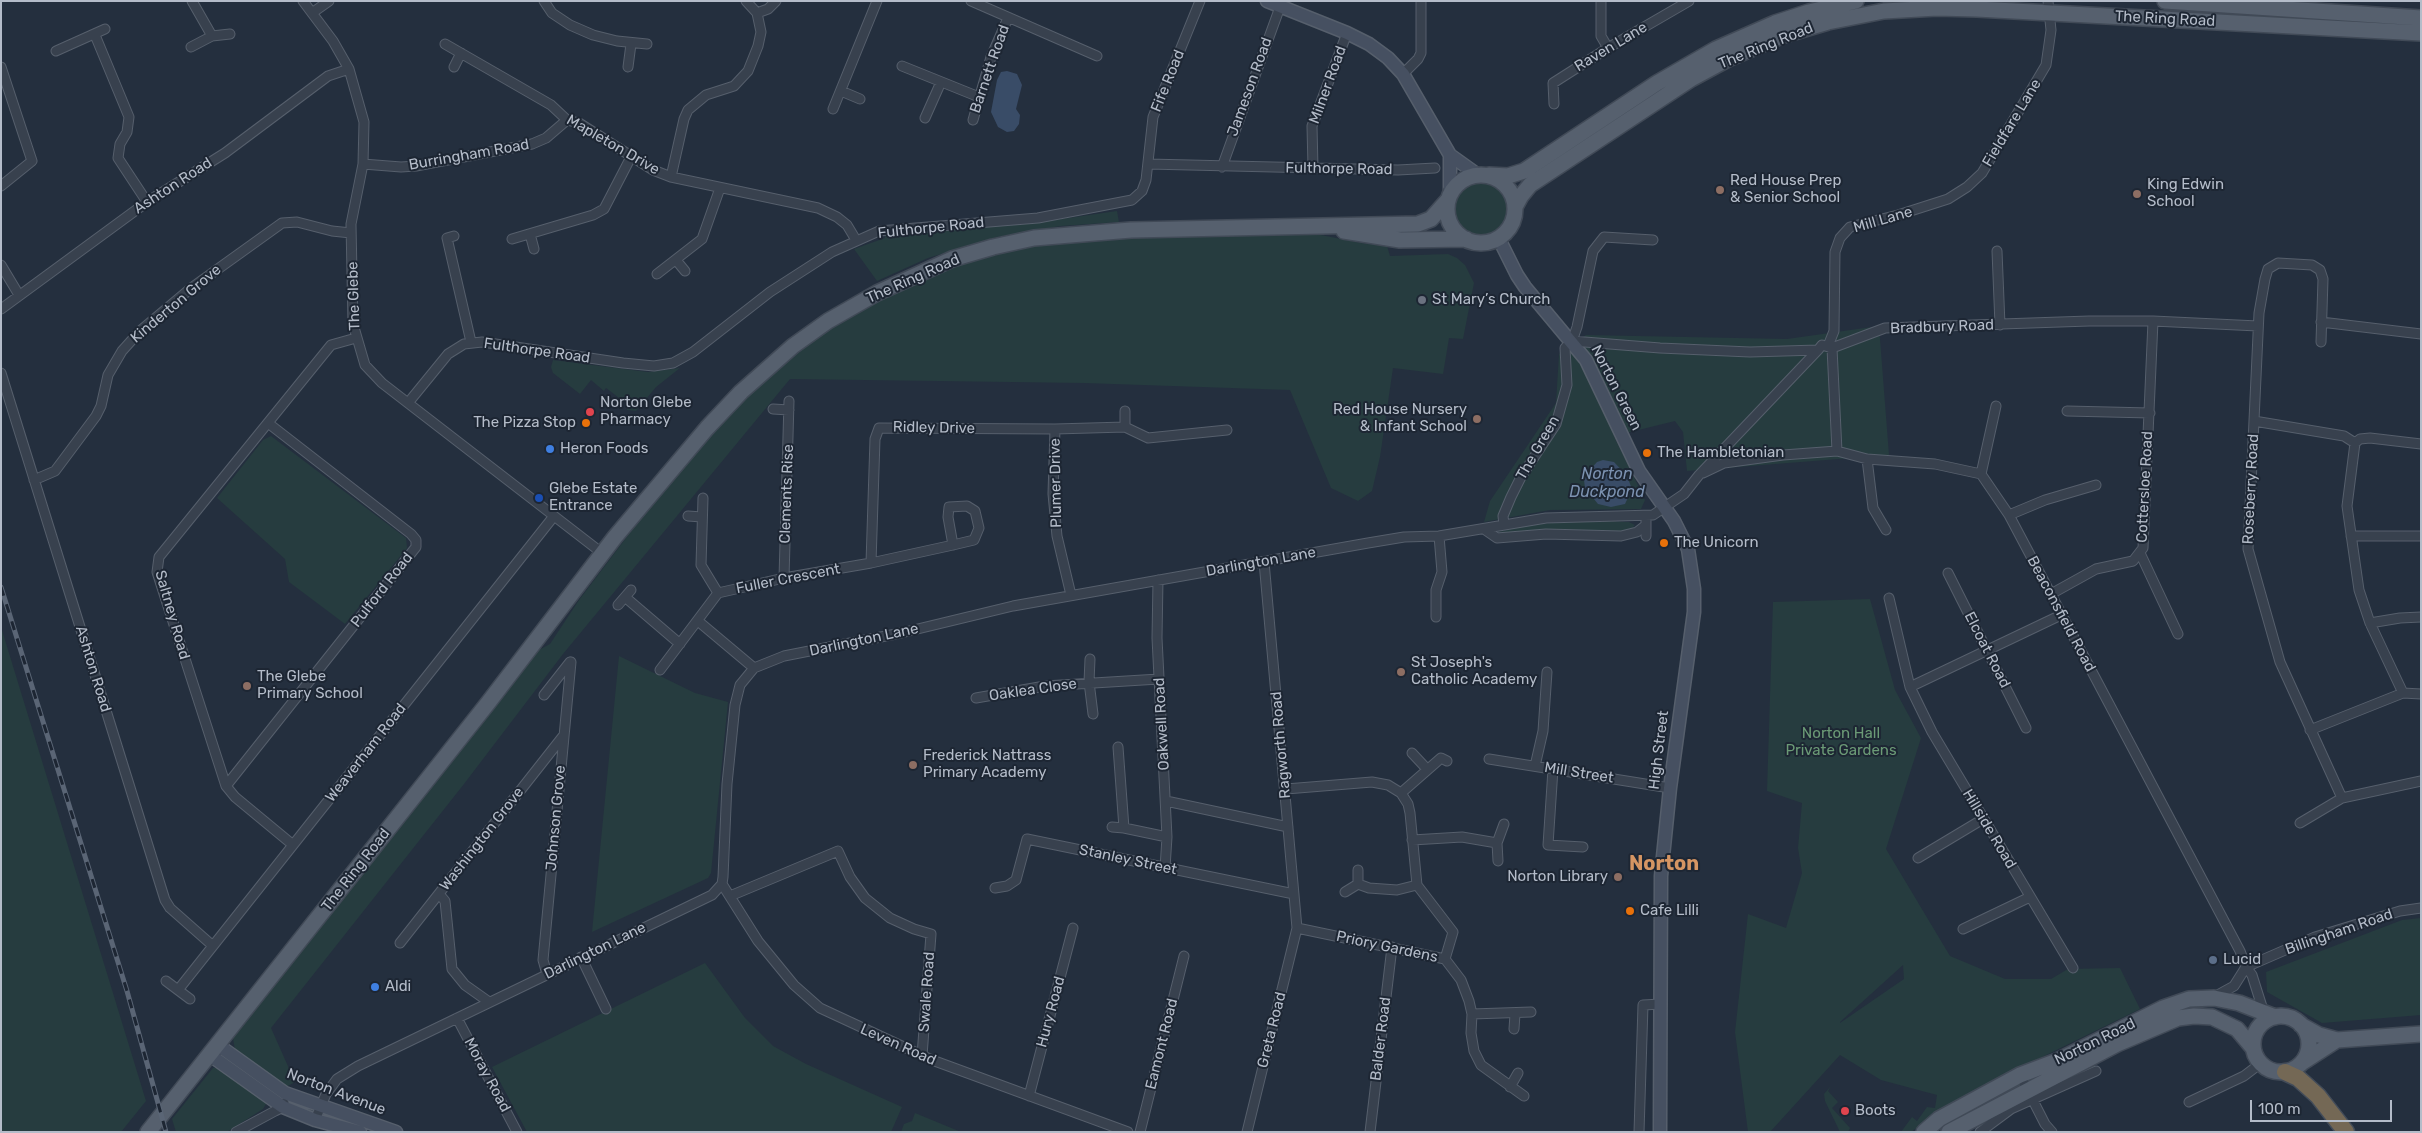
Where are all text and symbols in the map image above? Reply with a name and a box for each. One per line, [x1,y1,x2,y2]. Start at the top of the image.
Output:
street label: The Ring Road [2114,7,2216,31]
street label: Raven Lane [1571,18,1651,76]
street label: The Ring Road [1716,19,1816,73]
street label: Barnett Road [966,22,1014,116]
street label: Jameson Road [1224,35,1276,139]
street label: Milner Road [1306,44,1350,126]
street label: Fife Road [1147,47,1189,115]
street label: Fieldfare Lane [1979,76,2045,170]
street label: Mapleton Drive [563,111,663,179]
street label: Burringham Road [407,136,531,174]
street label: Ashton Road [131,154,215,218]
street label: Fulthorpe Road [1285,159,1393,179]
place label: Red House Prep & Senior School [1730,172,1841,207]
place label: King Edwin School [2147,176,2224,211]
marker: Red House Prep & Senior School [1714,184,1726,196]
marker: King Edwin School [2131,188,2143,200]
street label: Mill Lane [1851,203,1915,237]
street label: Fulthorpe Road [877,213,985,243]
street label: The Ring Road [864,250,962,308]
street label: Kinderton Grove [127,261,225,347]
street label: The Glebe [344,261,364,331]
place label: St Mary’s Church [1432,291,1550,309]
marker: St Mary’s Church [1416,294,1428,306]
street label: Bradbury Road [1890,316,1994,338]
street label: Fulthorpe Road [483,335,591,367]
street label: Norton Green [1587,342,1645,434]
place label: Norton Glebe Pharmacy [600,394,692,429]
place label: Red House Nursery & Infant School [1333,401,1467,436]
marker: Norton Glebe Pharmacy [584,406,596,418]
marker: Red House Nursery & Infant School [1471,413,1483,425]
street label: The Green [1512,413,1564,483]
place label: The Pizza Stop [473,414,576,432]
marker: The Pizza Stop [580,417,592,429]
street label: Ridley Drive [893,418,975,438]
street label: Cottersloe Road [2133,431,2157,543]
street label: Roseberry Road [2239,433,2263,545]
street label: Plumer Drive [1046,438,1066,528]
place label: Heron Foods [560,440,648,458]
marker: Heron Foods [544,443,556,455]
street label: Clements Rise [776,444,798,544]
place label: The Hambletonian [1657,444,1784,462]
marker: The Hambletonian [1641,447,1653,459]
water label: Norton Duckpond [1569,464,1645,502]
place label: Glebe Estate Entrance [549,480,637,515]
marker: Glebe Estate Entrance [533,492,545,504]
place label: The Unicorn [1674,534,1759,552]
marker: The Unicorn [1658,537,1670,549]
street label: Darlington Lane [1205,543,1317,581]
street label: Pulford Road [347,549,417,631]
street label: Beaconsfield Road [2023,553,2099,675]
street label: Fuller Crescent [734,560,842,598]
street label: Saltney Road [151,568,193,662]
street label: Elcoat Road [1960,609,2014,691]
street label: Darlington Lane [808,620,920,660]
street label: Ashton Road [71,624,115,714]
place label: St Joseph's Catholic Academy [1411,654,1537,689]
marker: St Joseph's Catholic Academy [1395,666,1407,678]
place label: The Glebe Primary School [257,668,363,703]
street label: Oaklea Close [988,675,1078,705]
street label: Oakwell Road [1151,677,1173,771]
marker: The Glebe Primary School [241,680,253,692]
street label: Ragworth Road [1267,691,1295,799]
street label: Weaverham Road [322,700,410,806]
street label: High Street [1645,709,1673,791]
park label: Norton Hall Private Gardens [1785,725,1897,760]
place label: Frederick Nattrass Primary Academy [923,747,1051,782]
marker: Frederick Nattrass Primary Academy [907,759,919,771]
street label: Mill Street [1543,759,1615,787]
street label: Johnson Grove [542,764,570,872]
street label: Washington Grove [436,784,528,894]
street label: Hillside Road [1958,786,2020,872]
street label: The Ring Road [318,825,394,915]
street label: Stanley Street [1077,841,1179,879]
district label: Norton [1629,852,1699,876]
place label: Norton Library [1507,868,1608,886]
marker: Norton Library [1612,871,1624,883]
place label: Cafe Lilli [1640,902,1699,920]
marker: Cafe Lilli [1624,905,1636,917]
street label: Billingham Road [2283,905,2395,959]
street label: Darlington Lane [541,919,649,983]
street label: Priory Gardens [1335,927,1439,967]
street label: Swale Road [915,951,939,1033]
place label: Lucid [2223,951,2261,969]
marker: Lucid [2207,954,2219,966]
street label: Hury Road [1033,974,1069,1050]
place label: Aldi [385,978,411,996]
marker: Aldi [369,981,381,993]
street label: Greta Road [1254,990,1290,1070]
street label: Balder Road [1367,996,1395,1082]
street label: Eamont Road [1142,997,1182,1091]
street label: Norton Road [2052,1015,2138,1069]
street label: Leven Road [857,1020,939,1070]
street label: Moray Road [460,1035,514,1115]
street label: Norton Avenue [284,1065,388,1119]
scale bar [2252,1090,2394,1122]
text: 100 m [2258,1100,2300,1118]
place label: Boots [1855,1102,1896,1120]
marker: Boots [1839,1105,1851,1117]

